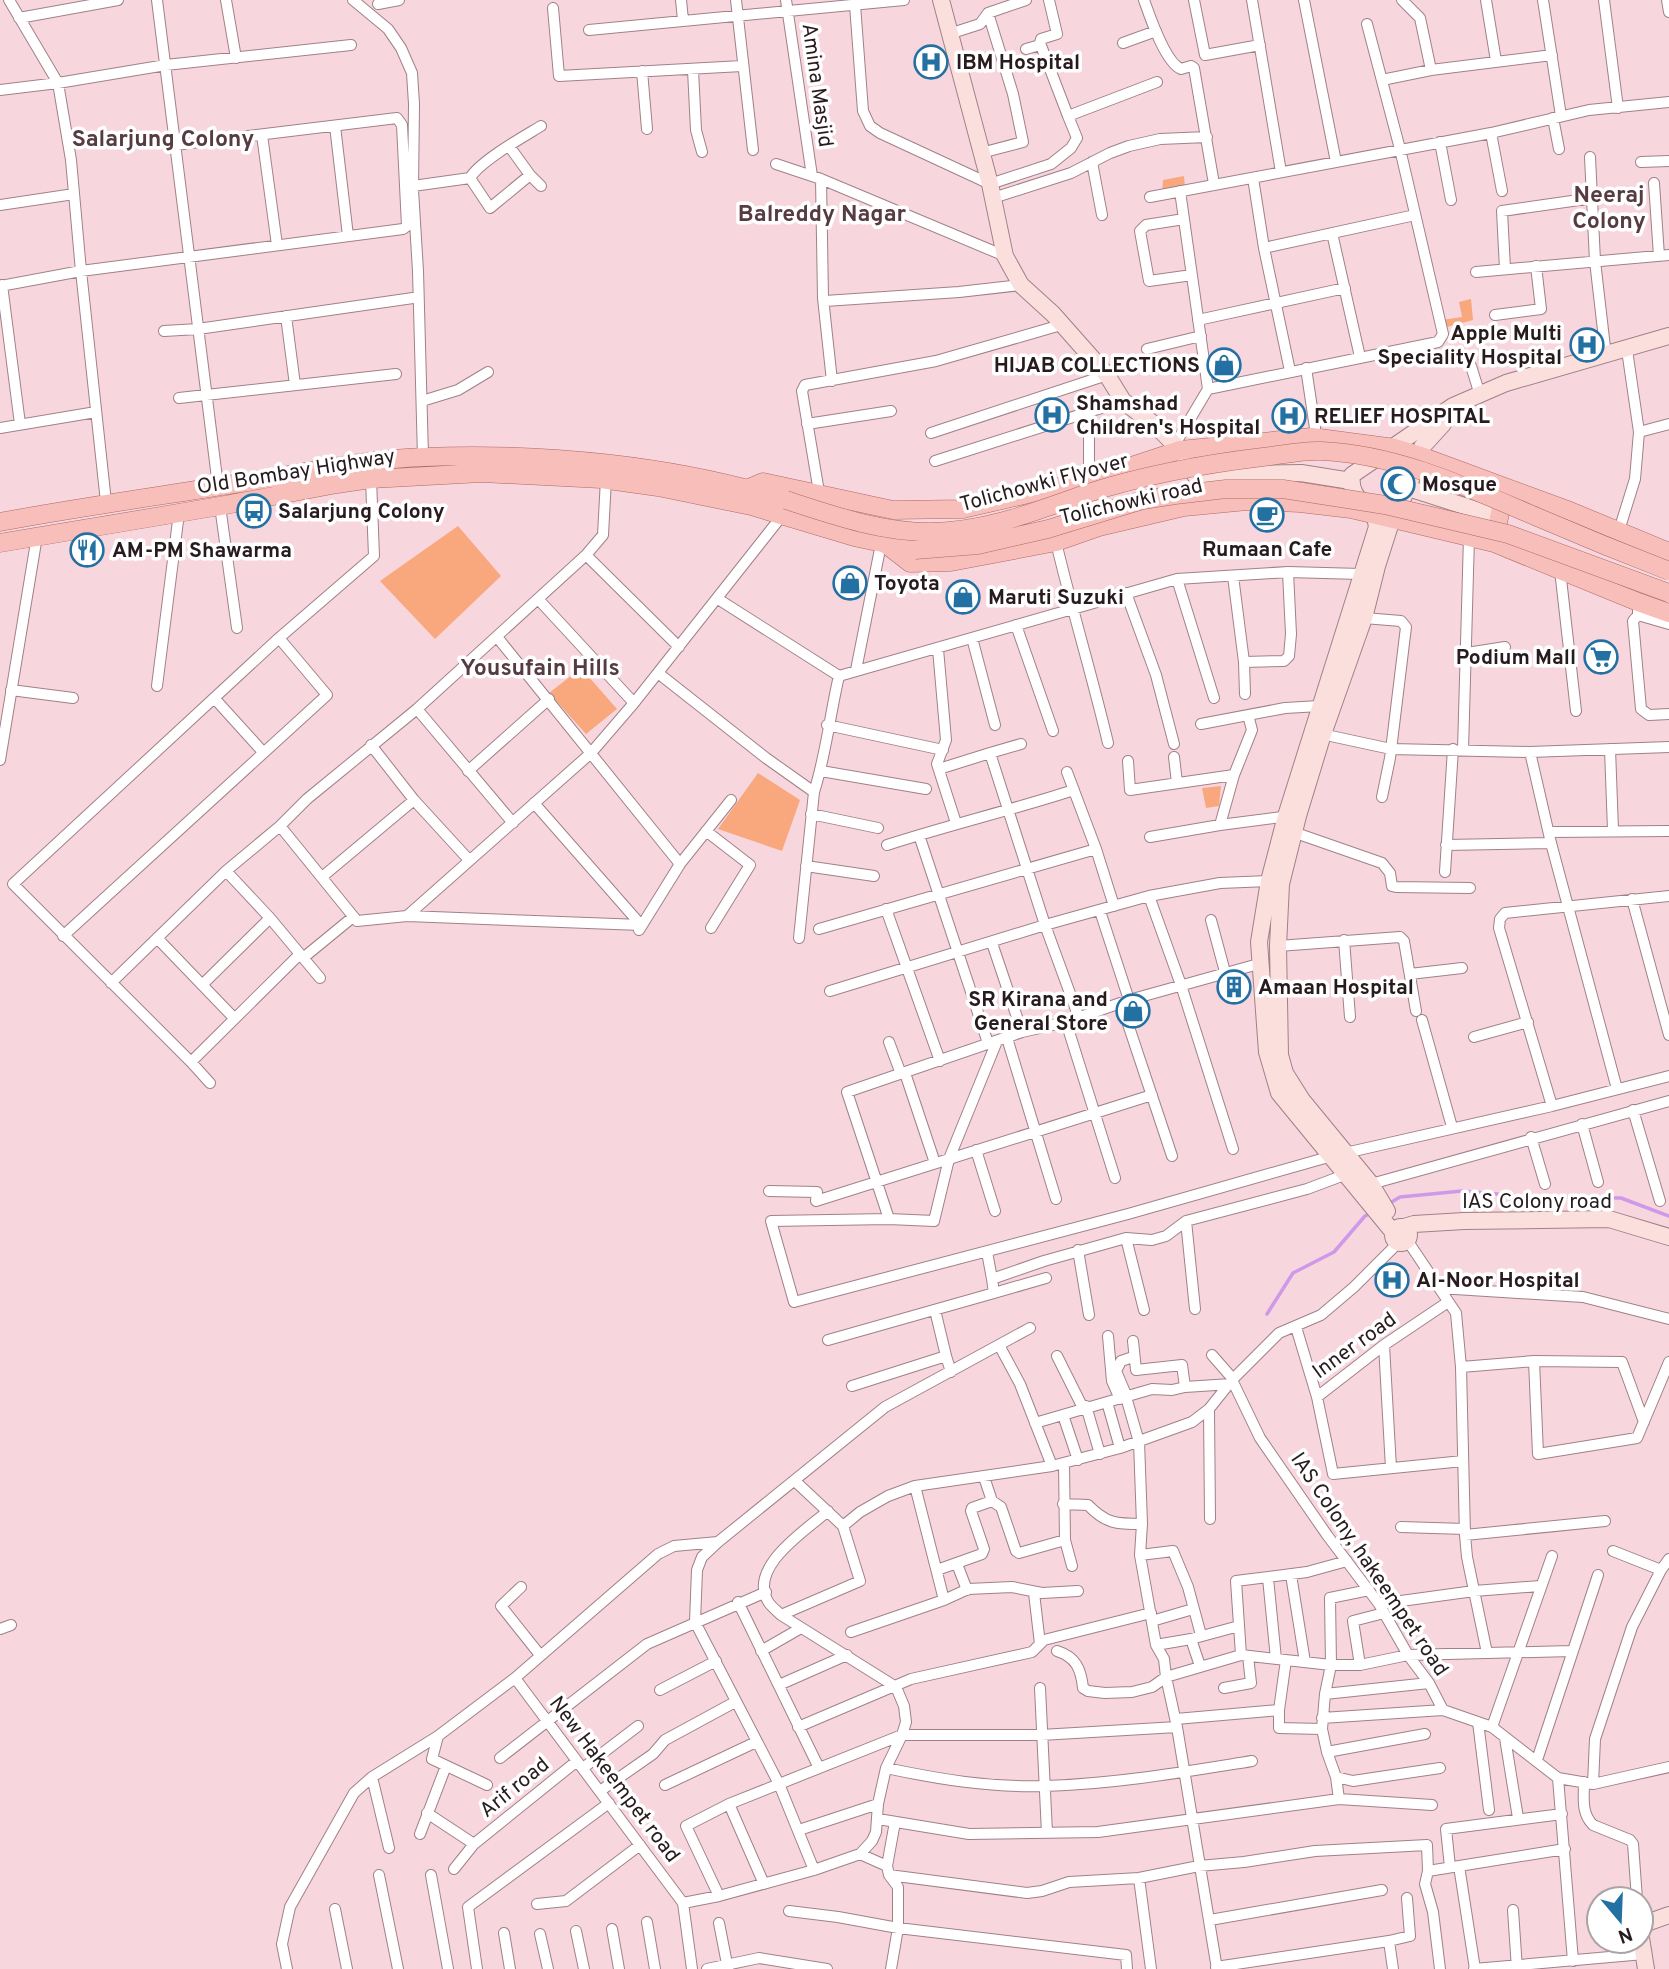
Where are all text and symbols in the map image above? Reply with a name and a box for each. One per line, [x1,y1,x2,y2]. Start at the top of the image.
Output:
street label: Amina Masjid [794,21,839,149]
hospital icon: IBM Hospital [912,43,950,81]
place label: IBM Hospital [956,50,1080,77]
district label: Salarjung Colony [72,126,254,155]
district label: Neeraj Colony [1572,182,1646,237]
district label: Balreddy Nagar [738,201,907,230]
place label: Apple Multi Speciality Hospital [1377,321,1562,372]
hospital icon: Apple Multi Speciality Hospital [1568,326,1606,364]
shop icon: HIJAB COLLECTIONS [1205,346,1243,384]
place label: HIJAB COLLECTIONS [994,353,1200,380]
place label: Shamshad Children's Hospital [1076,391,1260,442]
hospital icon: Shamshad Children's Hospital [1033,396,1071,434]
hospital icon: RELIEF HOSPITAL [1270,397,1308,435]
place label: RELIEF HOSPITAL [1314,404,1490,431]
street label: Old Bombay Highway [195,443,397,501]
street label: Tolichowki Flyover [957,448,1132,519]
mosque icon: Mosque [1379,465,1417,503]
place label: Mosque [1422,472,1497,499]
street label: Tolichowki road [1057,473,1206,532]
bus stop icon: Salarjung Colony [235,492,273,530]
cafe icon: Rumaan Cafe [1248,496,1286,534]
place label: Salarjung Colony [278,499,445,526]
restaurant icon: AM-PM Shawarma [68,531,106,569]
place label: Rumaan Cafe [1202,537,1332,564]
place label: AM-PM Shawarma [112,538,292,565]
shop icon: Toyota [831,564,869,602]
place label: Toyota [874,571,940,598]
shop icon: Maruti Suzuki [944,578,982,616]
place label: Maruti Suzuki [988,585,1124,612]
supermarket icon: Podium Mall [1582,638,1620,676]
place label: Podium Mall [1456,645,1576,672]
district label: Yousufain Hills [460,655,620,684]
building icon: Amaan Hospital [1215,968,1253,1006]
place label: Amaan Hospital [1258,975,1414,1002]
place label: SR Kirana and General Store [968,987,1108,1038]
shop icon: SR Kirana and General Store [1114,992,1152,1030]
street label: IAS Colony road [1462,1189,1612,1216]
hospital icon: Al-Noor Hospital [1373,1261,1411,1299]
place label: Al-Noor Hospital [1416,1268,1580,1295]
street label: Inner road [1307,1307,1402,1386]
street label: IAS Colony, hakeempet road [1284,1448,1454,1682]
street label: New Hakeempet road [542,1691,685,1869]
street label: Arif road [474,1752,555,1825]
north arrow [1585,1885,1655,1955]
text: N [1615,1921,1635,1948]

